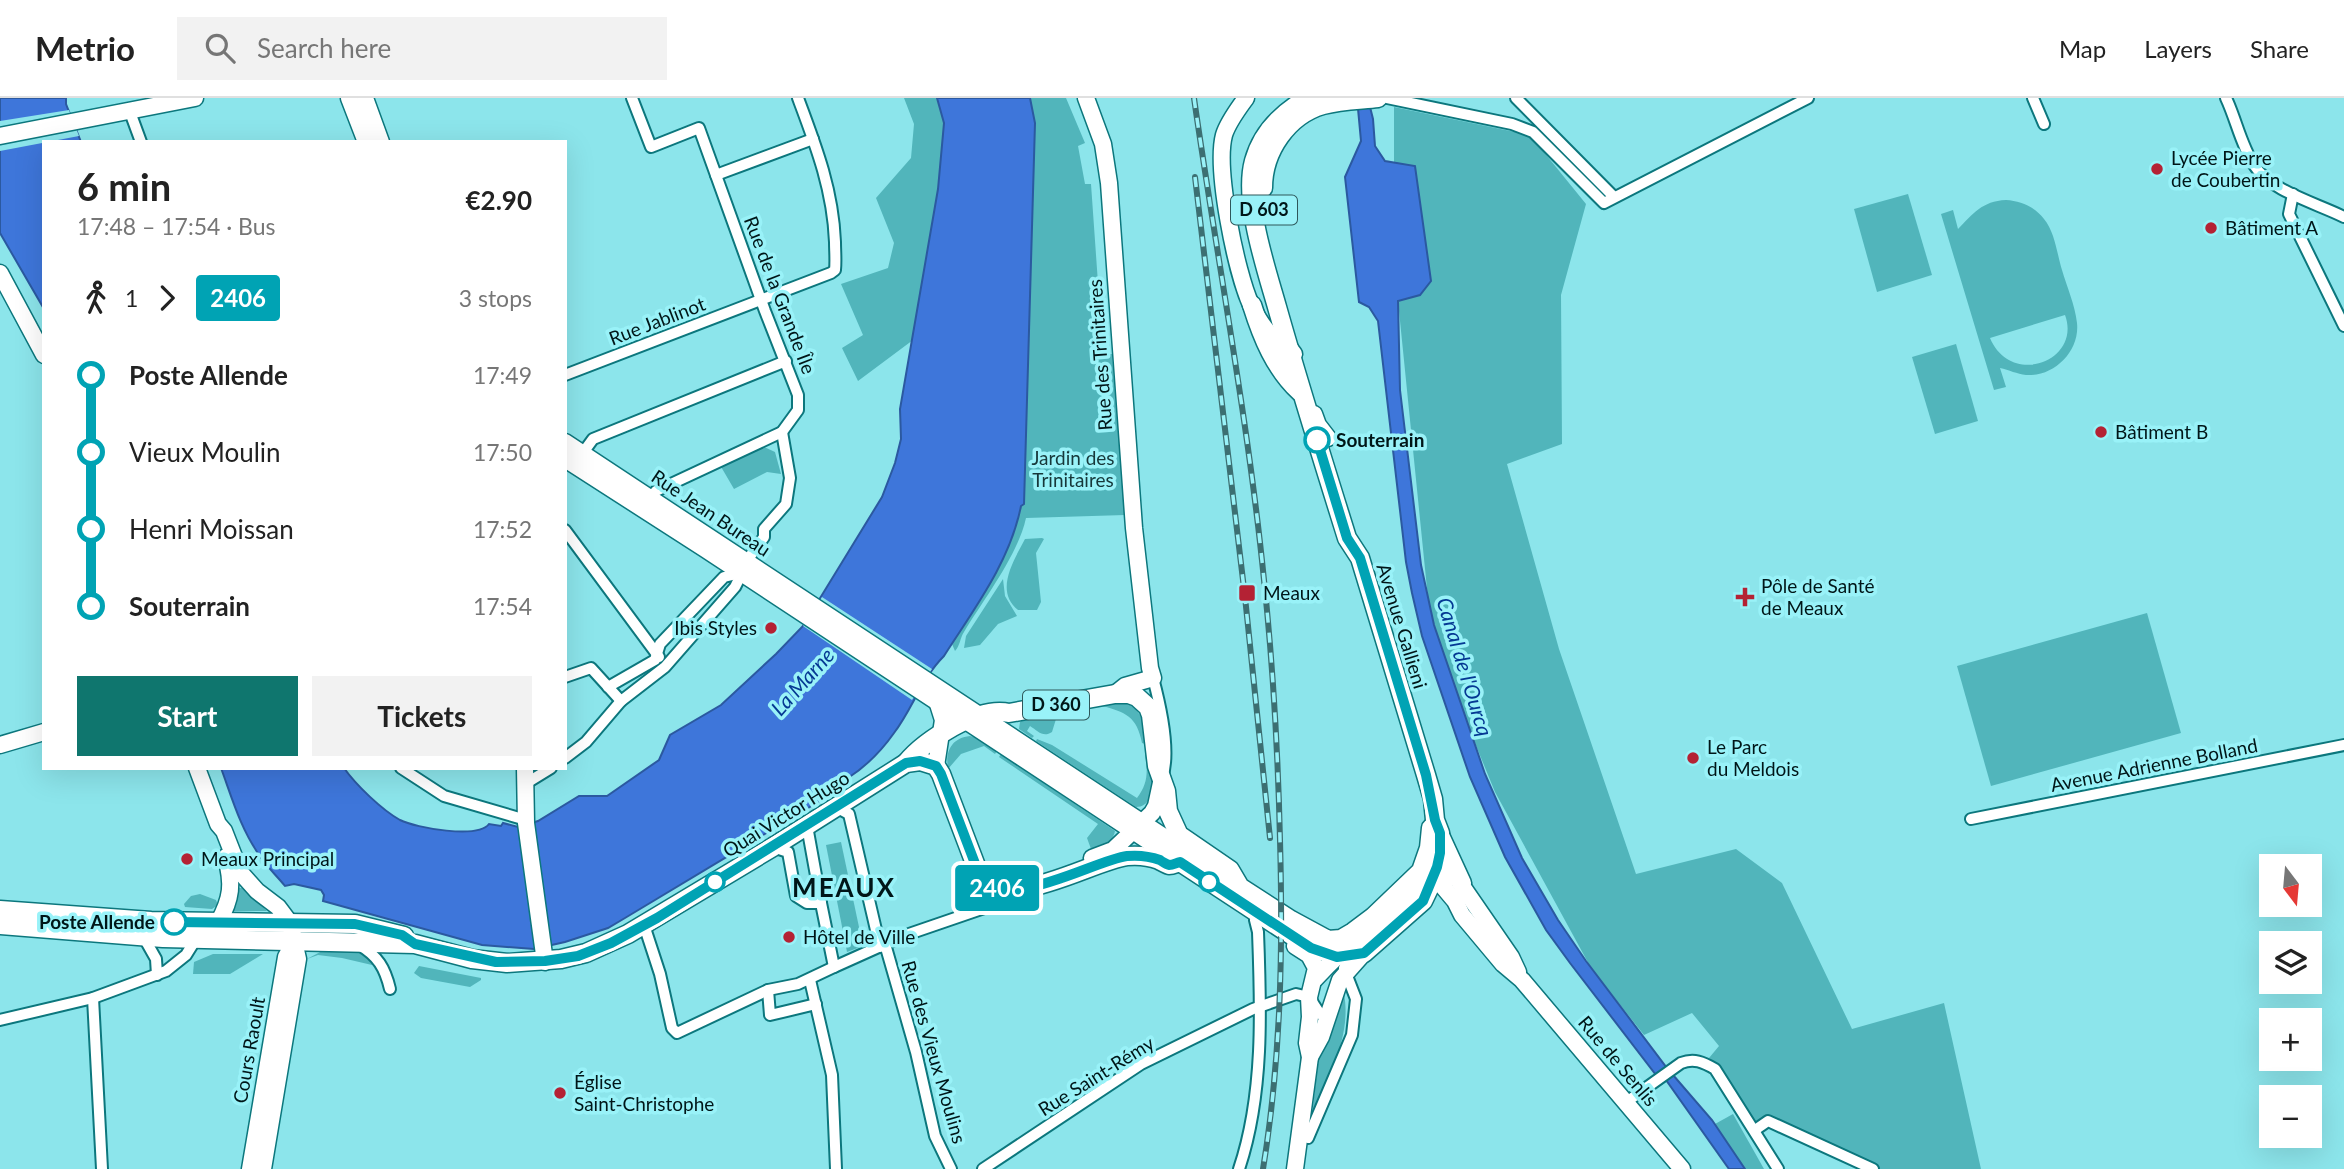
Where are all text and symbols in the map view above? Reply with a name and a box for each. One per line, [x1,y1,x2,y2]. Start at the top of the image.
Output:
search box [177,17,667,80]
text: Metrio [35,28,135,68]
icon: search [201,29,239,67]
text: Search here [257,32,391,64]
text: Map [2059,34,2106,63]
text: Layers [2144,34,2212,63]
text: Share [2250,34,2309,63]
place label: Lycée Pierre de Coubertin [2171,146,2280,191]
marker: Lycée Pierre de Coubertin [2149,161,2165,177]
text: 6 min [77,163,171,209]
text: €2.90 [466,184,532,216]
road number: D 603 [1231,196,1297,225]
text: 17:48 – 17:54 · Bus [77,212,276,240]
street label: Rue de la Grande Île [740,213,821,377]
place label: Bâtiment A [2225,216,2318,239]
marker: Bâtiment A [2203,220,2219,236]
icon: walk [77,279,115,317]
icon: forward [148,279,186,317]
street label: Rue des Trinitaires [1083,279,1116,431]
text: 2406 [210,283,266,312]
text: 1 [125,284,138,312]
text: 3 stops [459,284,532,312]
street label: Rue Jablinot [605,292,708,349]
text: Poste Allende [129,359,288,391]
text: 17:49 [473,361,532,389]
place label: Bâtiment B [2115,420,2208,443]
marker: Bâtiment B [2093,424,2109,440]
marker: Souterrain [1304,427,1330,453]
place label: Souterrain [1336,428,1424,451]
text: Vieux Moulin [129,436,281,468]
text: 17:50 [473,438,532,466]
park label: Jardin des Trinitaires [1031,446,1115,491]
street label: Rue Jean Bureau [647,464,775,561]
text: Henri Moissan [129,513,294,545]
text: 17:52 [473,515,532,543]
street label: Avenue Gallieni [1373,560,1432,691]
place label: Pôle de Santé de Meaux [1761,574,1874,619]
place label: Meaux [1263,581,1320,604]
marker: Meaux [1237,583,1257,603]
marker: Pôle de Santé de Meaux [1735,587,1755,607]
text: Souterrain [129,590,250,622]
text: 17:54 [473,592,532,620]
water label: Canal de l'Ourcq [1432,594,1498,739]
place label: Ibis Styles [674,616,757,639]
marker: Ibis Styles [763,620,779,636]
water label: La Marne [765,642,839,720]
button: Start [77,676,298,756]
button: Tickets [312,676,532,756]
road number: D 360 [1023,690,1089,720]
street label: Avenue Adrienne Bolland [2048,733,2259,796]
place label: Le Parc du Meldois [1707,735,1799,780]
marker: Le Parc du Meldois [1685,750,1701,766]
street label: Quai Victor Hugo [718,765,853,862]
place label: Meaux Principal [201,847,334,870]
marker: Meaux Principal [179,851,195,867]
north arrow [2259,854,2322,917]
map controls [2259,854,2322,1148]
line badge: 2406 [948,865,1046,911]
district label: MEAUX [792,871,896,903]
unlabelled marker [705,872,725,892]
unlabelled marker [1199,872,1219,892]
text: 2406 [969,873,1025,902]
marker: Poste Allende [161,909,187,935]
place label: Poste Allende [39,910,155,933]
place label: Hôtel de Ville [803,925,915,948]
marker: Hôtel de Ville [781,929,797,945]
button: layers [2259,931,2322,994]
street label: Rue des Vieux Moulins [897,958,972,1146]
street label: Cours Raoult [228,995,269,1105]
button: + [2259,1008,2322,1071]
street label: Rue de Senlis [1574,1011,1663,1110]
street label: Rue Saint-Rémy [1034,1031,1158,1120]
place label: Église Saint-Christophe [574,1070,714,1115]
marker: Église Saint-Christophe [552,1085,568,1101]
button: − [2259,1085,2322,1148]

